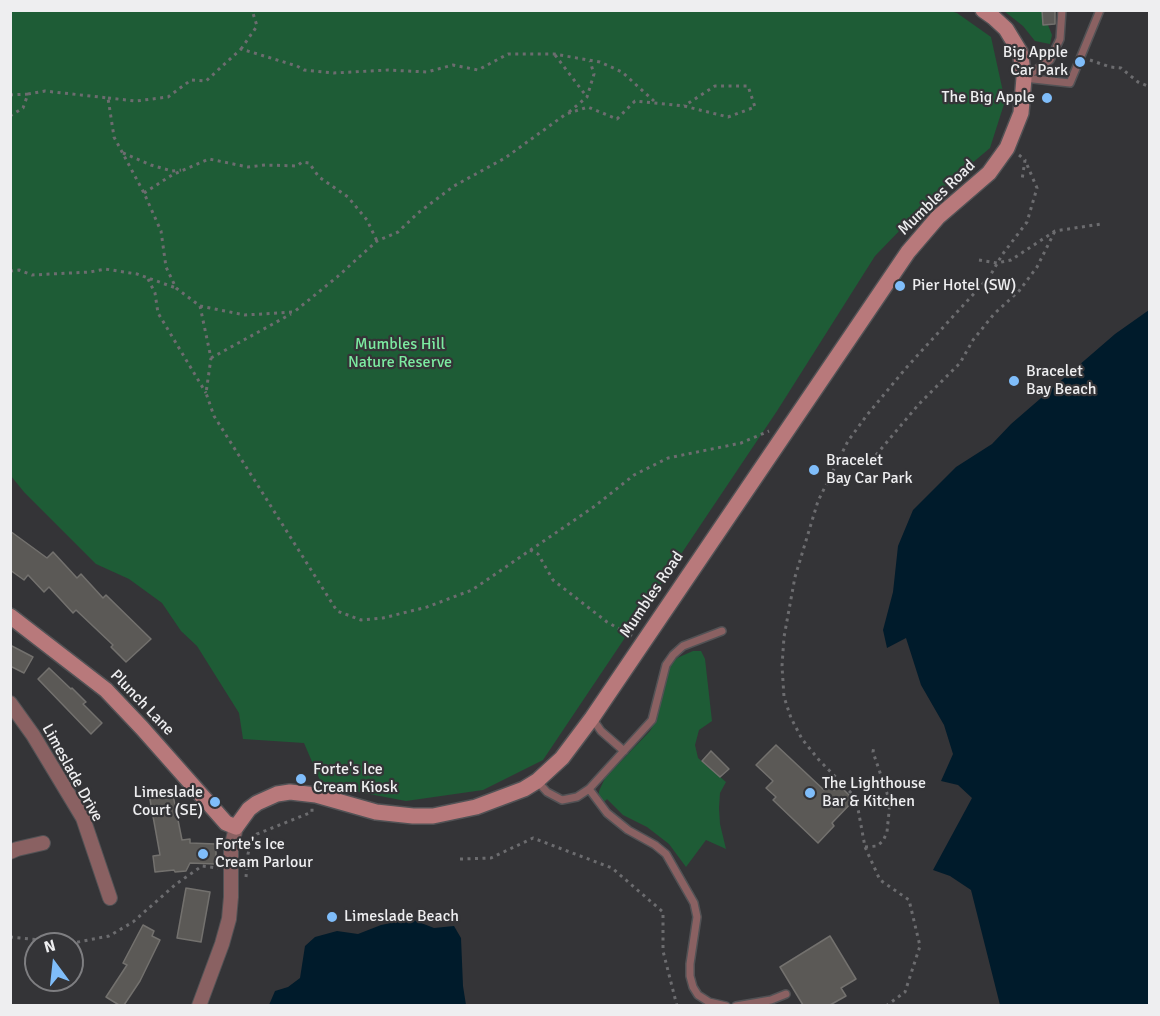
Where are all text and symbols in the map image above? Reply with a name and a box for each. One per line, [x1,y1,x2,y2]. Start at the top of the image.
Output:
place label: Big Apple Car Park [1003,43,1068,81]
marker: Big Apple Car Park [1073,55,1087,69]
place label: The Big Apple [942,88,1035,108]
marker: The Big Apple [1040,91,1054,105]
street label: Mumbles Road [894,156,980,240]
place label: Pier Hotel (SW) [912,276,1016,296]
marker: Pier Hotel (SW) [893,279,907,293]
park label: Mumbles Hill Nature Reserve [348,335,452,373]
place label: Bracelet Bay Beach [1026,362,1097,400]
marker: Bracelet Bay Beach [1007,374,1021,388]
place label: Bracelet Bay Car Park [826,451,912,489]
marker: Bracelet Bay Car Park [807,463,821,477]
street label: Mumbles Road [616,548,688,642]
street label: Plunch Lane [106,666,178,740]
street label: Limeslade Drive [37,721,107,825]
place label: Forte's Ice Cream Kiosk [313,760,398,798]
marker: Forte's Ice Cream Kiosk [294,772,308,786]
place label: The Lighthouse Bar & Kitchen [822,774,926,812]
place label: Limeslade Court (SE) [132,783,203,821]
marker: The Lighthouse Bar & Kitchen [803,786,817,800]
marker: Limeslade Court (SE) [208,795,222,809]
place label: Forte's Ice Cream Parlour [215,835,313,873]
marker: Forte's Ice Cream Parlour [196,847,210,861]
place label: Limeslade Beach [344,907,459,927]
marker: Limeslade Beach [325,910,339,924]
north arrow [24,932,84,992]
text: N [42,935,58,958]

